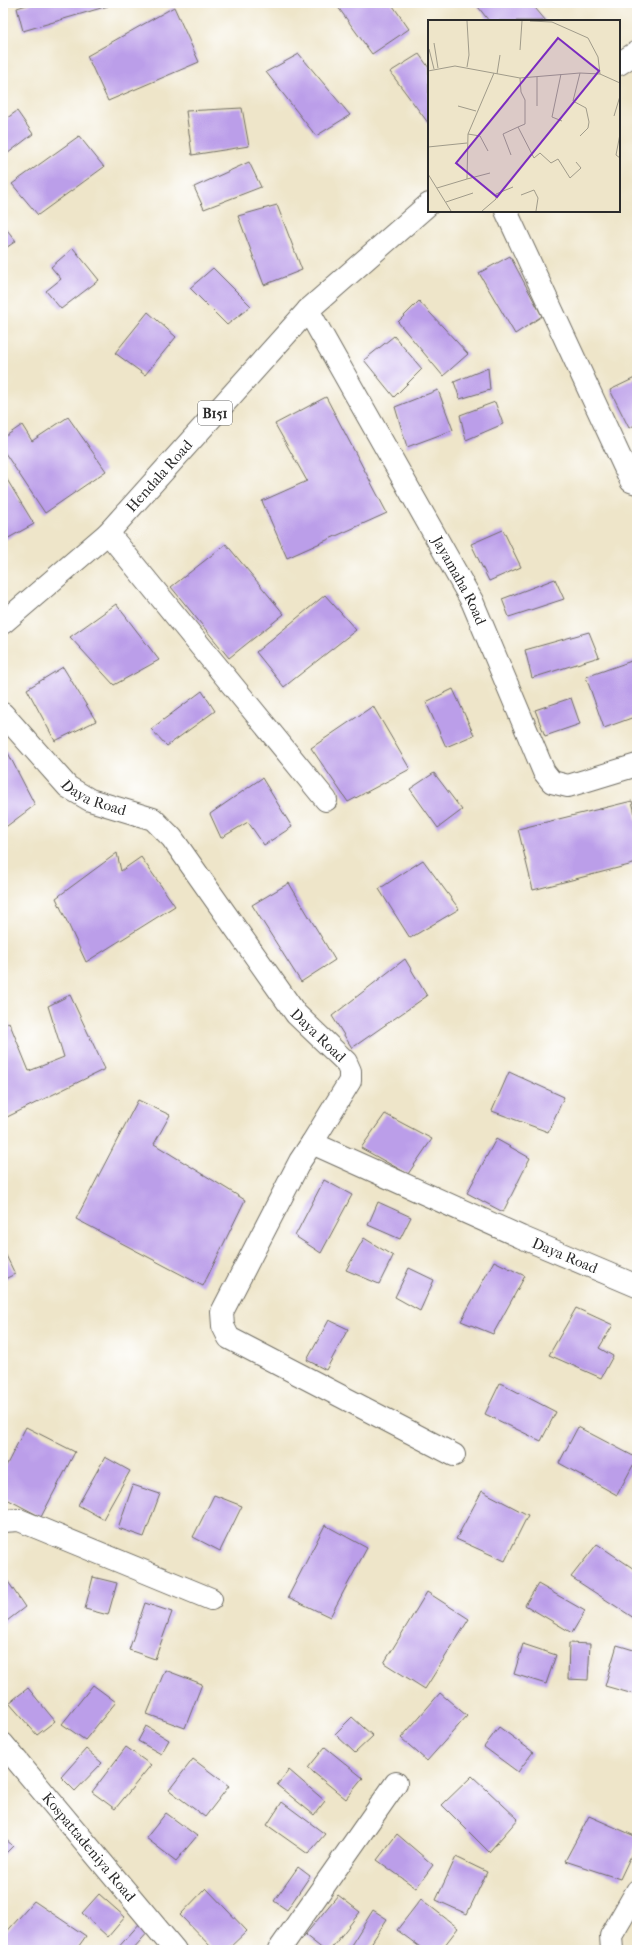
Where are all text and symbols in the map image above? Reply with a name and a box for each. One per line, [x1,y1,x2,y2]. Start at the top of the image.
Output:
inset map [428,20,620,212]
road number: B151 [198,401,232,425]
street label: Hendala Road [122,436,197,516]
street label: Jayamaha Road [428,532,490,628]
street label: Daya Road [57,776,129,820]
street label: Daya Road [287,1005,350,1066]
street label: Daya Road [529,1234,601,1278]
street label: Kospattadeniya Road [38,1789,140,1906]

